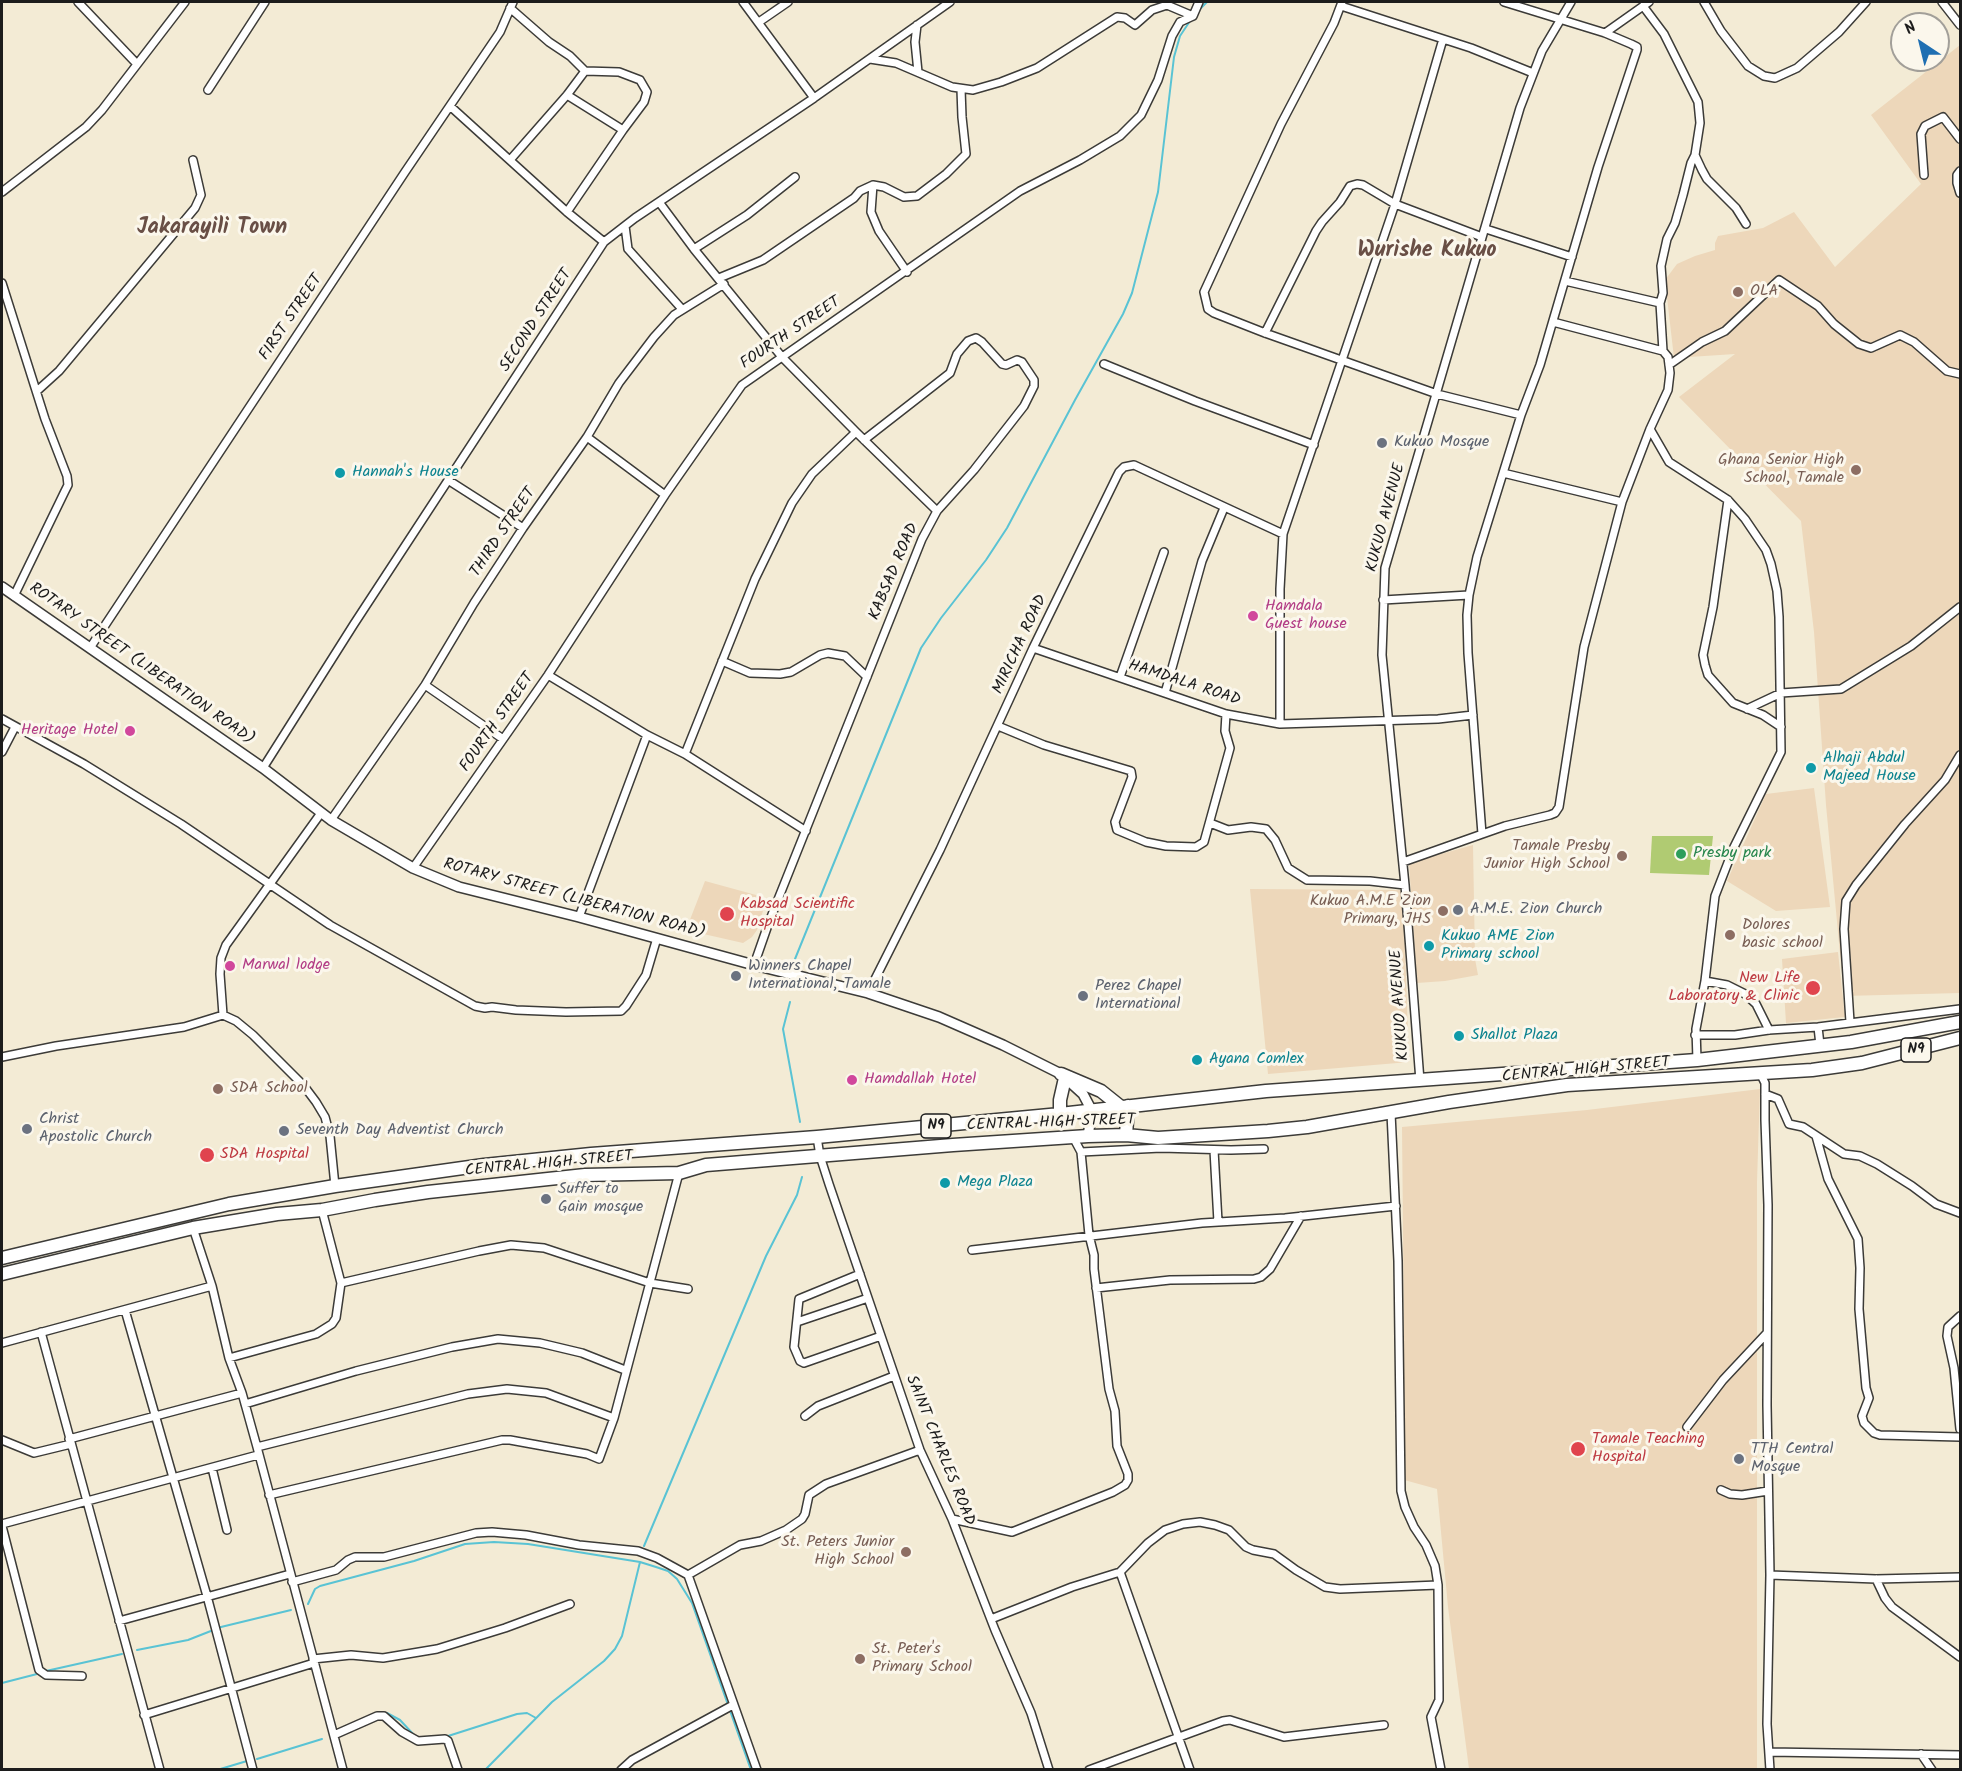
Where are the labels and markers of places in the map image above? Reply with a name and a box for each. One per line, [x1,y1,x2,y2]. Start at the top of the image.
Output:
place label: OLA [1750,282,1778,302]
marker: OLA [1731,285,1745,299]
place label: Kukuo Mosque [1394,433,1489,453]
marker: Kukuo Mosque [1375,436,1389,450]
place label: Ghana Senior High School, Tamale [1718,451,1844,489]
place label: Hannah's House [352,463,459,483]
marker: Ghana Senior High School, Tamale [1849,463,1863,477]
marker: Hannah's House [333,466,347,480]
place label: Hamdala Guest house [1265,597,1347,635]
marker: Hamdala Guest house [1246,609,1260,623]
place label: Heritage Hotel [21,721,118,741]
marker: Heritage Hotel [123,724,137,738]
place label: Alhaji Abdul Majeed House [1823,749,1916,787]
marker: Alhaji Abdul Majeed House [1804,761,1818,775]
place label: Tamale Presby Junior High School [1484,837,1610,875]
place label: Presby park [1693,844,1771,864]
marker: Presby park [1674,847,1688,861]
marker: Tamale Presby Junior High School [1615,849,1629,863]
place label: Kukuo A.M.E Zion Primary, JHS [1310,892,1431,930]
place label: Kabsad Scientific Hospital [740,895,855,933]
place label: A.M.E. Zion Church [1470,900,1602,920]
marker: A.M.E. Zion Church [1451,903,1465,917]
marker: Kukuo A.M.E Zion Primary, JHS [1436,904,1450,918]
marker: Kabsad Scientific Hospital [718,905,736,923]
place label: Dolores basic school [1742,916,1823,954]
place label: Kukuo AME Zion Primary school [1441,927,1555,965]
marker: Dolores basic school [1723,928,1737,942]
marker: Kukuo AME Zion Primary school [1422,939,1436,953]
place label: Marwal lodge [242,956,330,976]
place label: Winners Chapel International, Tamale [748,957,891,995]
marker: Marwal lodge [223,959,237,973]
marker: Winners Chapel International, Tamale [729,969,743,983]
place label: New Life Laboratory & Clinic [1668,969,1800,1007]
place label: Perez Chapel International [1095,977,1181,1015]
marker: New Life Laboratory & Clinic [1804,979,1822,997]
marker: Perez Chapel International [1076,989,1090,1003]
place label: Shallot Plaza [1471,1026,1558,1046]
marker: Shallot Plaza [1452,1029,1466,1043]
place label: Ayana Comlex [1209,1050,1304,1070]
marker: Ayana Comlex [1190,1053,1204,1067]
place label: Hamdallah Hotel [864,1070,976,1090]
marker: Hamdallah Hotel [845,1073,859,1087]
place label: SDA School [230,1079,308,1099]
marker: SDA School [211,1082,225,1096]
place label: Christ Apostolic Church [39,1110,152,1148]
place label: Seventh Day Adventist Church [296,1121,504,1141]
marker: Christ Apostolic Church [20,1122,34,1136]
marker: Seventh Day Adventist Church [277,1124,291,1138]
place label: SDA Hospital [220,1145,309,1165]
marker: SDA Hospital [198,1146,216,1164]
place label: Mega Plaza [957,1173,1033,1193]
marker: Mega Plaza [938,1176,952,1190]
place label: Suffer to Gain mosque [558,1180,643,1218]
marker: Suffer to Gain mosque [539,1192,553,1206]
place label: Tamale Teaching Hospital [1592,1430,1705,1468]
marker: Tamale Teaching Hospital [1569,1440,1587,1458]
place label: TTH Central Mosque [1751,1440,1833,1478]
marker: TTH Central Mosque [1732,1452,1746,1466]
place label: St. Peters Junior High School [781,1533,894,1571]
marker: St. Peters Junior High School [899,1545,913,1559]
place label: St. Peter's Primary School [872,1640,972,1678]
marker: St. Peter's Primary School [853,1652,867,1666]

